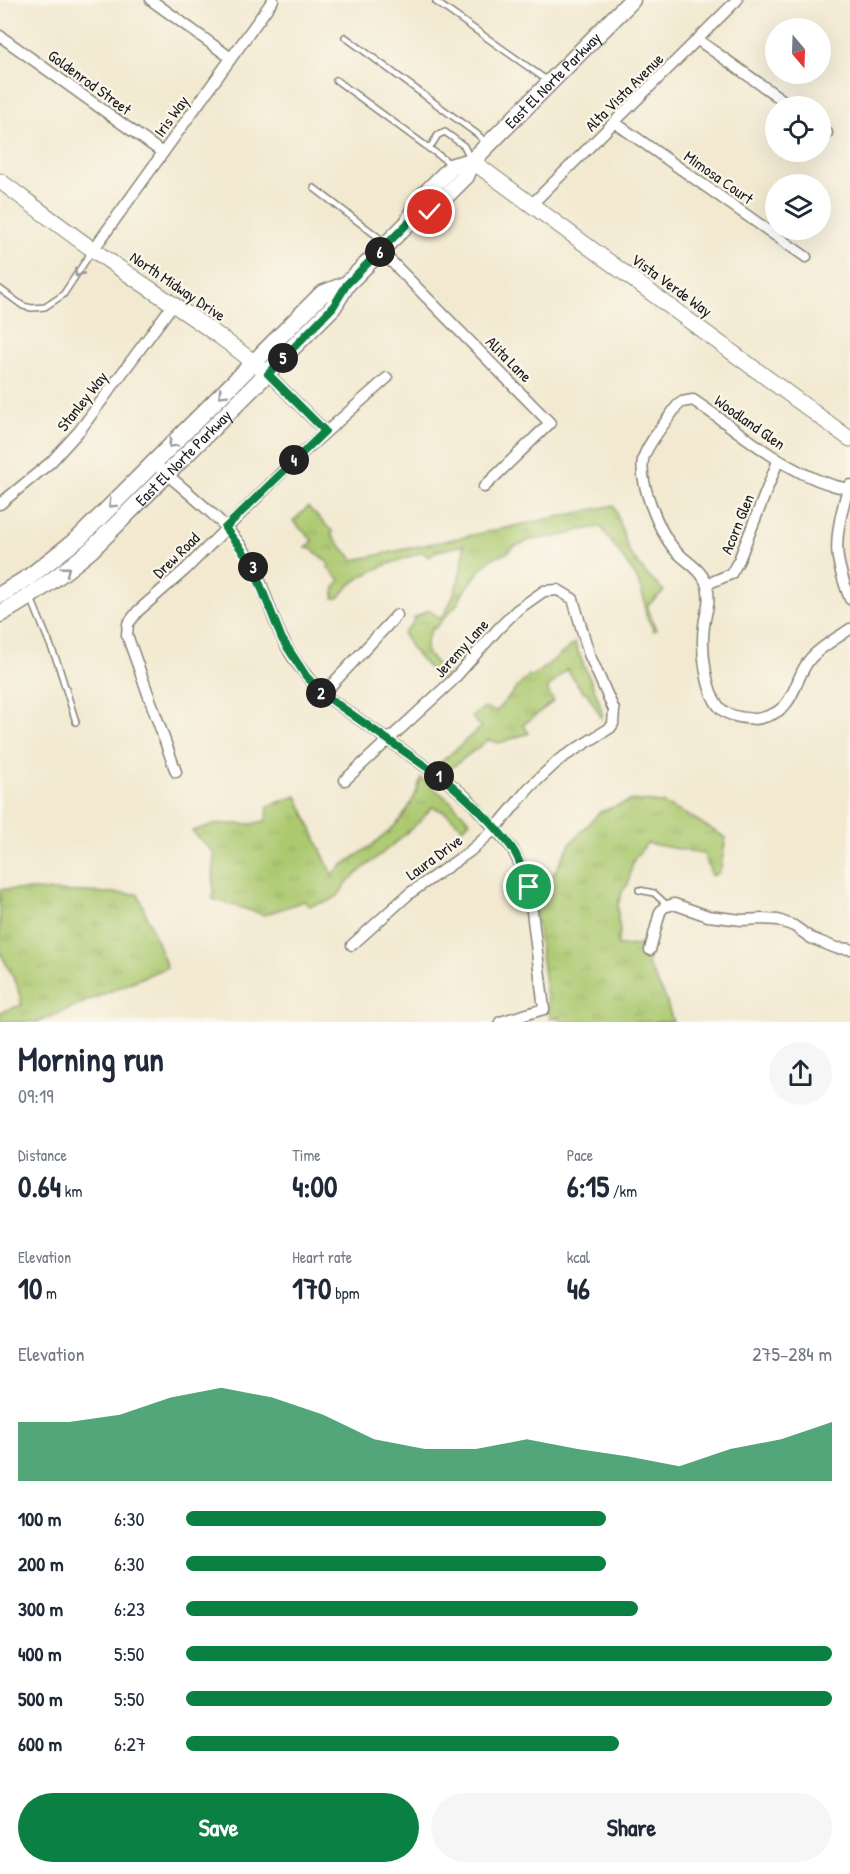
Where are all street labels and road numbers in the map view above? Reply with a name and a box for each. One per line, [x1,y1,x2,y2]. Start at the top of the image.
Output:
street label: East El Norte Parkway [500,27,606,133]
street label: Goldenrod Street [44,44,137,120]
street label: Alta Vista Avenue [580,48,668,136]
street label: Iris Way [149,91,194,141]
street label: Mimosa Court [680,145,758,209]
street label: North Midway Drive [126,246,231,326]
street label: Vista Verde Way [627,248,717,322]
street label: Alita Lane [481,331,537,387]
street label: Stanley Way [52,366,112,435]
street label: Woodland Glen [710,389,790,455]
street label: East El Norte Parkway [130,404,236,511]
street label: Acorn Glen [715,491,759,557]
street label: Drew Road [148,527,204,583]
street label: Jeremy Lane [429,613,494,682]
street label: Laura Drive [401,829,467,885]

